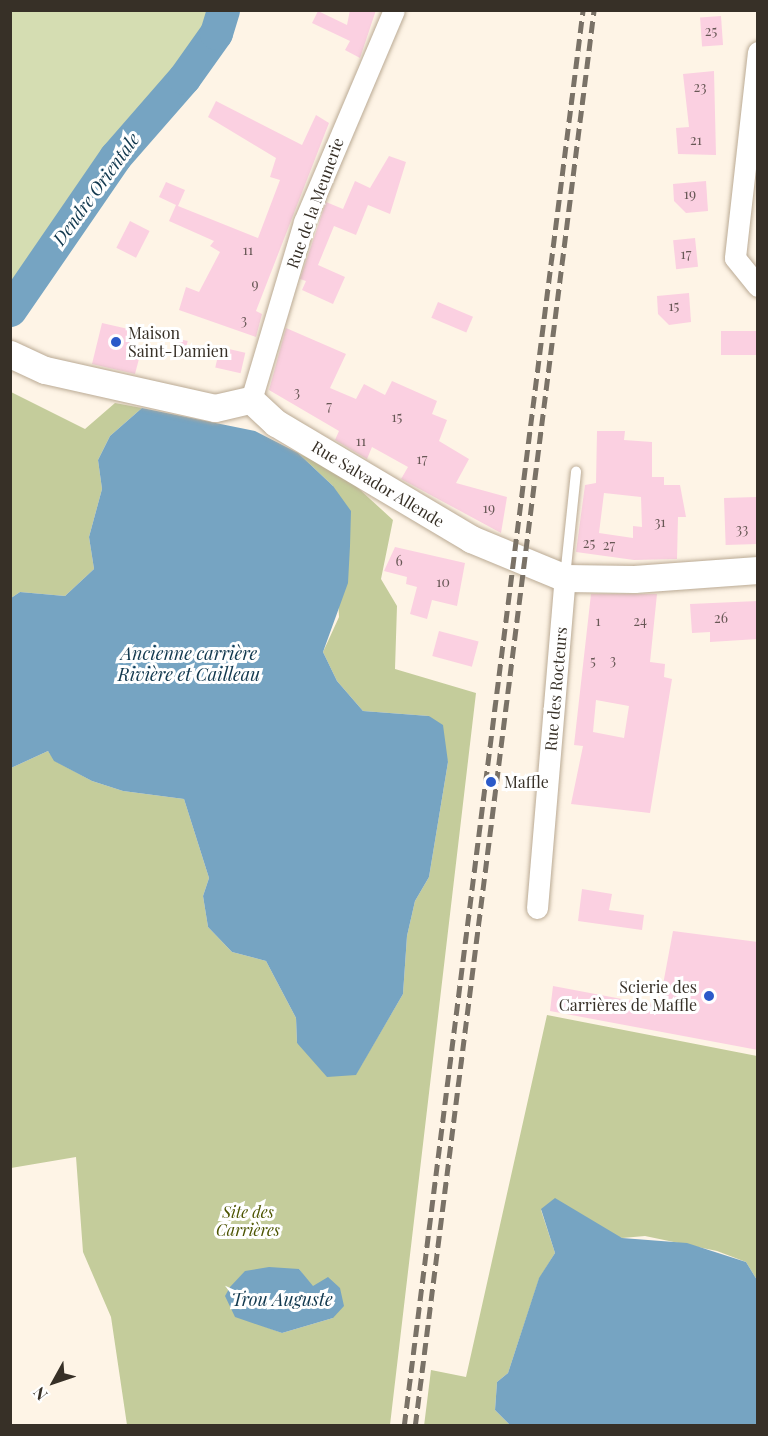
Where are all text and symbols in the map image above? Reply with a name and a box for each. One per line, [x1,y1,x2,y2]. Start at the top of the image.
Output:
house number: 25 [705,23,717,39]
house number: 23 [693,79,707,95]
water label: Dendre Orientale [48,129,144,249]
house number: 21 [690,132,702,148]
street label: Rue de la Meunerie [282,135,348,271]
house number: 19 [684,186,696,202]
house number: 11 [243,242,253,258]
house number: 17 [681,246,691,262]
house number: 9 [251,276,259,292]
house number: 15 [669,298,679,314]
house number: 3 [241,312,247,328]
place label: Maison Saint-Damien [128,323,228,361]
marker: Maison Saint-Damien [109,335,123,349]
house number: 3 [294,384,300,400]
house number: 7 [326,398,332,414]
house number: 15 [392,409,402,425]
house number: 11 [356,433,366,449]
street label: Rue Salvador Allende [308,437,448,531]
house number: 17 [417,451,427,467]
house number: 19 [483,500,495,516]
house number: 31 [654,514,666,530]
house number: 33 [736,521,748,537]
house number: 25 [583,535,595,551]
house number: 27 [603,537,615,553]
house number: 6 [395,553,403,569]
house number: 10 [436,574,450,590]
house number: 26 [714,610,728,626]
house number: 1 [595,613,601,629]
house number: 24 [633,613,647,629]
street label: Rue des Rocteurs [541,626,571,752]
water label: Ancienne carrière Rivière et Cailleau [118,643,260,686]
house number: 3 [610,652,616,668]
house number: 5 [590,653,596,669]
place label: Maffle [504,772,549,792]
marker: Maffle [482,773,500,791]
place label: Scierie des Carrières de Maffle [559,977,697,1015]
marker: Scierie des Carrières de Maffle [702,989,716,1003]
park label: Site des Carrières [216,1202,280,1240]
water label: Trou Auguste [231,1288,333,1310]
north arrow [24,1352,84,1412]
text: N [28,1383,52,1405]

